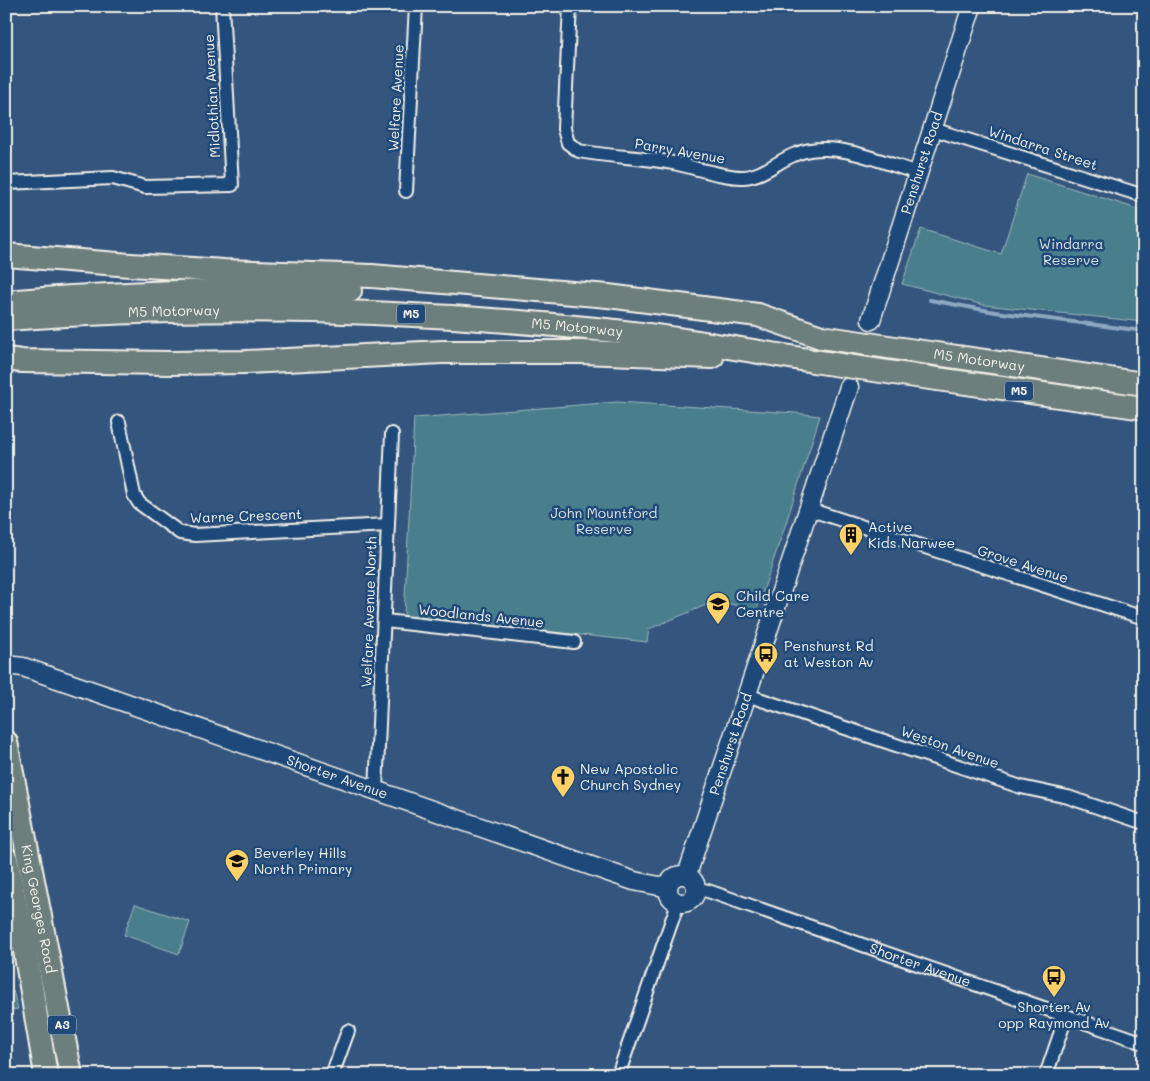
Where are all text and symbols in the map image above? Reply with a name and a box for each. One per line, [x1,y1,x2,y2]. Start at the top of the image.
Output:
street label: Midlothian Avenue [199,34,224,158]
street label: Welfare Avenue [383,44,408,152]
street label: Penshurst Road [896,109,946,217]
street label: Windarra Street [986,121,1100,174]
street label: Parry Avenue [633,133,727,168]
park label: Windarra Reserve [1039,234,1103,269]
street label: M5 Motorway [128,300,220,321]
road number: M5 [397,304,425,324]
street label: M5 Motorway [531,313,624,341]
street label: M5 Motorway [933,344,1026,376]
road number: M5 [1005,382,1033,401]
park label: John Mountford Reserve [551,503,658,538]
street label: Warne Crescent [190,504,302,527]
place label: Active Kids Narwee [868,517,955,552]
building icon: Active Kids Narwee [838,522,864,556]
street label: Welfare Avenue North [356,536,381,688]
street label: Grove Avenue [975,540,1071,587]
place label: Child Care Centre [736,586,809,621]
school or university icon: Child Care Centre [705,591,731,625]
street label: Woodlands Avenue [417,599,545,632]
place label: Penshurst Rd at Weston Av [784,636,874,671]
bus stop icon: Penshurst Rd at Weston Av [753,641,779,675]
street label: Penshurst Road [704,690,756,798]
street label: Weston Avenue [898,721,1002,772]
street label: Shorter Avenue [284,750,391,803]
place label: New Apostolic Church Sydney [580,759,681,794]
church icon: New Apostolic Church Sydney [550,764,576,798]
street label: King Georges Road [17,843,61,975]
place label: Beverley Hills North Primary [254,843,352,878]
school or university icon: Beverley Hills North Primary [224,848,250,882]
street label: Shorter Avenue [867,938,974,991]
bus stop icon: Shorter Av opp Raymond Av [1041,964,1067,998]
place label: Shorter Av opp Raymond Av [998,997,1110,1032]
road number: A3 [48,1016,76,1034]

